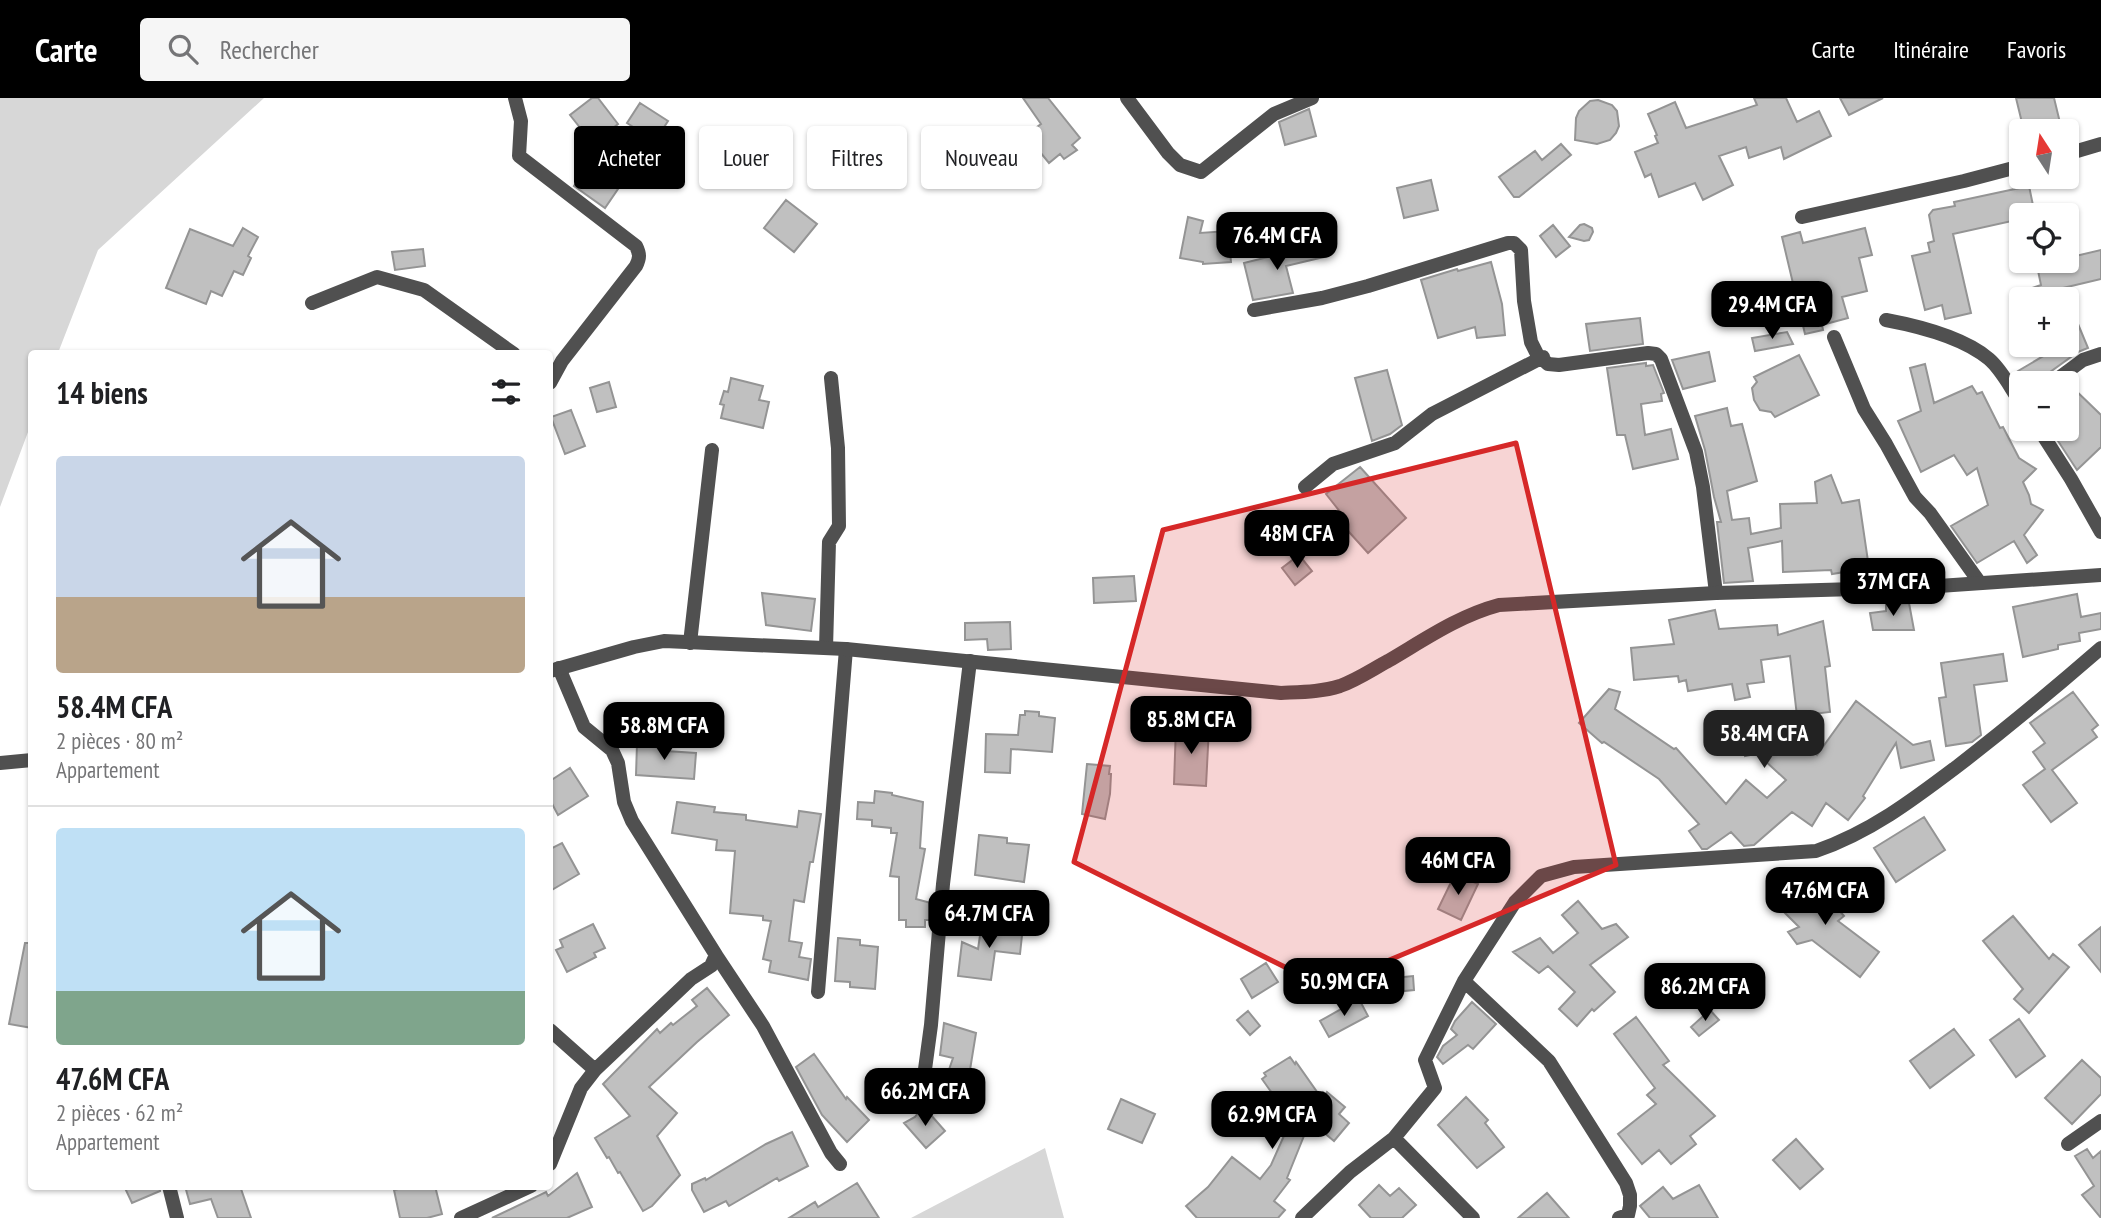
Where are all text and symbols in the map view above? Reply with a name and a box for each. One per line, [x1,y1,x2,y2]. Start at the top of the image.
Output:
search box [140,18,630,81]
text: Carte [35,28,98,71]
icon: search [164,30,202,68]
text: Rechercher [220,33,319,66]
text: Carte [1811,34,1855,65]
text: Itinéraire [1893,34,1969,65]
text: Favoris [2007,34,2066,65]
north arrow [2009,119,2079,189]
map controls [2009,119,2079,441]
chip: Acheter [574,126,685,189]
chip: Louer [699,126,793,189]
chip: Filtres [807,126,907,189]
chip: Nouveau [921,126,1042,189]
button: locate [2009,203,2079,273]
pin: 76.4M CFA [1197,212,1357,272]
text: 76.4M CFA [1232,220,1322,249]
pin: 29.4M CFA [1692,282,1852,341]
button: + [2009,287,2079,357]
text: 29.4M CFA [1727,289,1817,318]
button: − [2009,371,2079,441]
text: 14 biens [56,373,148,412]
icon: filters [487,373,525,411]
icon: home [228,501,354,627]
pin: 48M CFA [1232,510,1362,570]
text: 48M CFA [1260,518,1334,547]
pin: 37M CFA [1828,559,1958,618]
text: 37M CFA [1856,566,1930,595]
text: 58.4M CFA [56,687,172,726]
pin: 85.8M CFA [1111,696,1271,756]
pin: 58.8M CFA [584,702,744,762]
text: 85.8M CFA [1146,704,1236,733]
text: 58.8M CFA [619,710,709,739]
pin: 58.4M CFA [1684,710,1844,770]
text: 58.4M CFA [1719,718,1809,747]
text: 2 pièces · 80 m² [56,726,183,755]
text: Appartement [56,755,159,784]
pin: 46M CFA [1393,838,1523,897]
text: 46M CFA [1421,845,1495,874]
pin: 47.6M CFA [1745,868,1905,927]
icon: home [228,873,354,999]
text: 47.6M CFA [1782,875,1868,904]
pin: 64.7M CFA [909,890,1069,950]
text: 64.7M CFA [944,898,1034,927]
pin: 50.9M CFA [1264,958,1424,1018]
pin: 86.2M CFA [1625,964,1785,1023]
text: 50.9M CFA [1299,966,1389,995]
text: 86.2M CFA [1660,971,1750,1000]
text: 47.6M CFA [56,1059,169,1098]
pin: 66.2M CFA [845,1068,1005,1128]
text: 66.2M CFA [880,1076,970,1105]
pin: 62.9M CFA [1192,1091,1352,1151]
text: 2 pièces · 62 m² [56,1098,183,1127]
text: 62.9M CFA [1227,1099,1317,1128]
text: Appartement [56,1127,159,1156]

